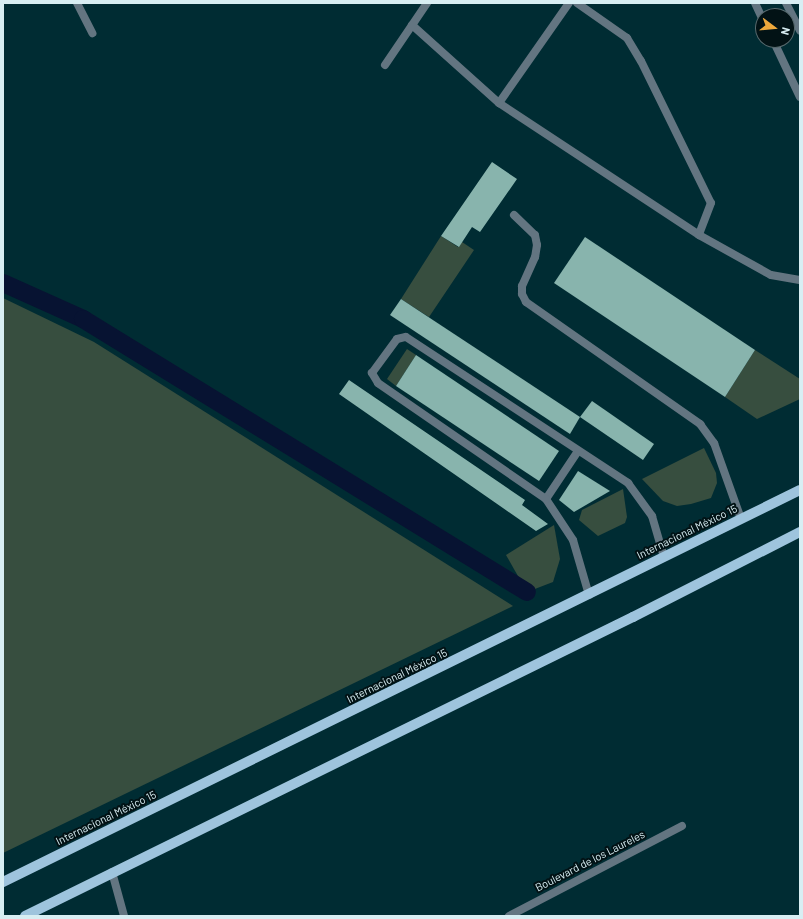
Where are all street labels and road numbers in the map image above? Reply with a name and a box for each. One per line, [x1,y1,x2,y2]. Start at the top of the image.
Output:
street label: Internacional México 15 [635,502,739,562]
street label: Internacional México 15 [345,646,449,706]
street label: Internacional México 15 [54,788,158,848]
street label: Boulevard de los Laureles [533,828,647,894]

